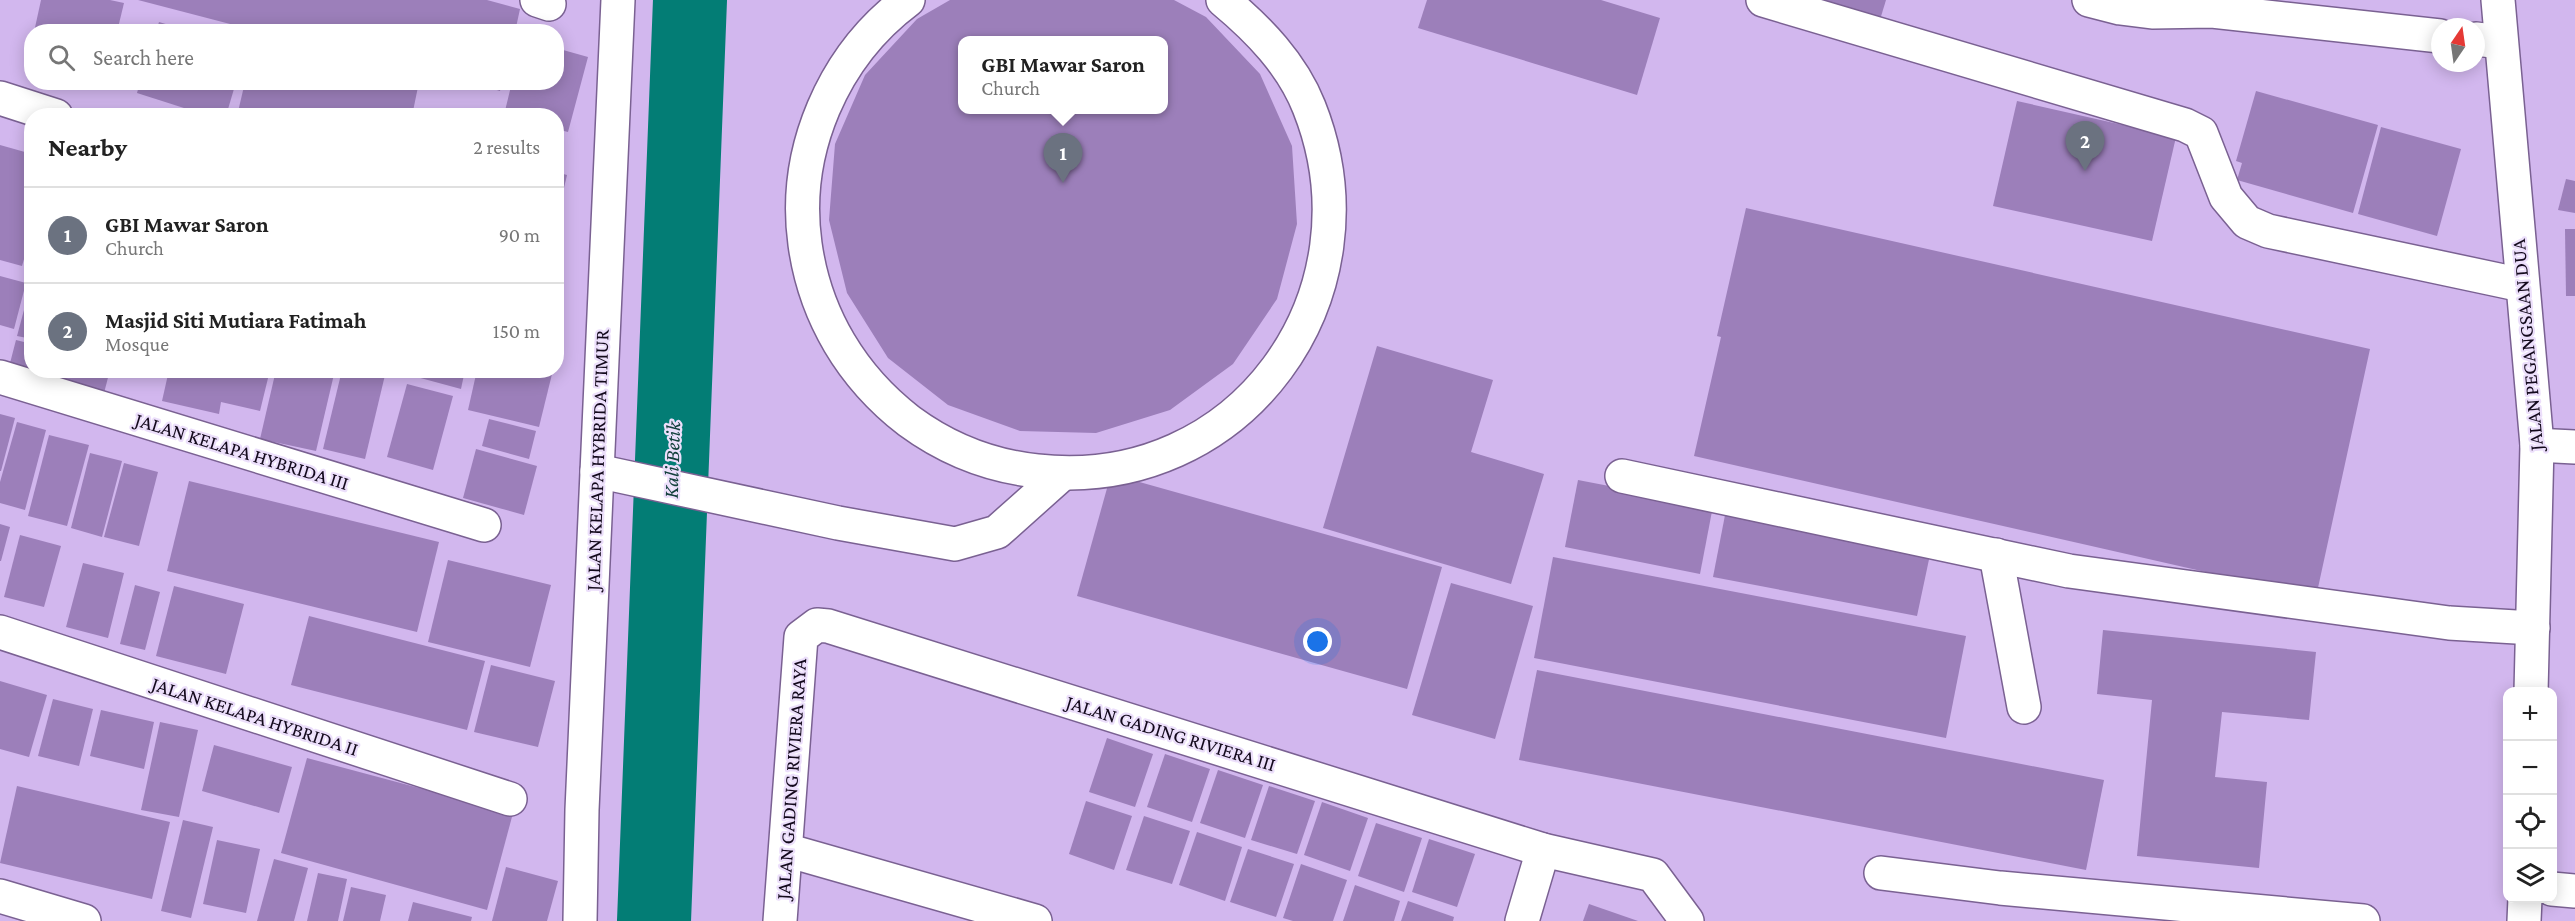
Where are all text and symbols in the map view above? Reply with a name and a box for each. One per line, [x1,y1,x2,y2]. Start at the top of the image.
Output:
north arrow [2431,18,2485,72]
search box [24,24,564,90]
popup [958,36,1168,114]
icon: search [45,41,78,74]
text: Search here [93,45,194,70]
text: GBI Mawar Saron [981,52,1145,77]
text: Church [981,77,1040,99]
pin: 2 [2066,122,2104,171]
text: Nearby [48,133,127,162]
pin: 1 [1044,134,1082,183]
text: 2 results [473,136,540,158]
text: GBI Mawar Saron [105,212,269,237]
text: 1 [64,224,71,246]
text: 90 m [499,224,540,246]
text: Church [105,237,164,259]
street label: JALAN PEGANGSAAN DUA [2507,237,2548,454]
text: Masjid Siti Mutiara Fatimah [105,308,366,333]
text: 2 [62,320,73,342]
text: 150 m [493,320,540,342]
street label: JALAN KELAPA HYBRIDA TIMUR [581,328,614,593]
text: Mosque [105,333,169,355]
street label: JALAN KELAPA HYBRIDA III [130,407,351,495]
water label: Kali Betik [659,420,685,499]
your location [1303,627,1332,656]
street label: JALAN GADING RIVIERA RAYA [771,657,811,902]
street label: JALAN KELAPA HYBRIDA II [147,672,361,761]
map controls [2503,687,2557,903]
button: + [2503,687,2557,741]
street label: JALAN GADING RIVIERA III [1061,690,1278,776]
button: − [2503,741,2557,795]
button: locate [2503,795,2557,849]
button: layers [2503,849,2557,903]

